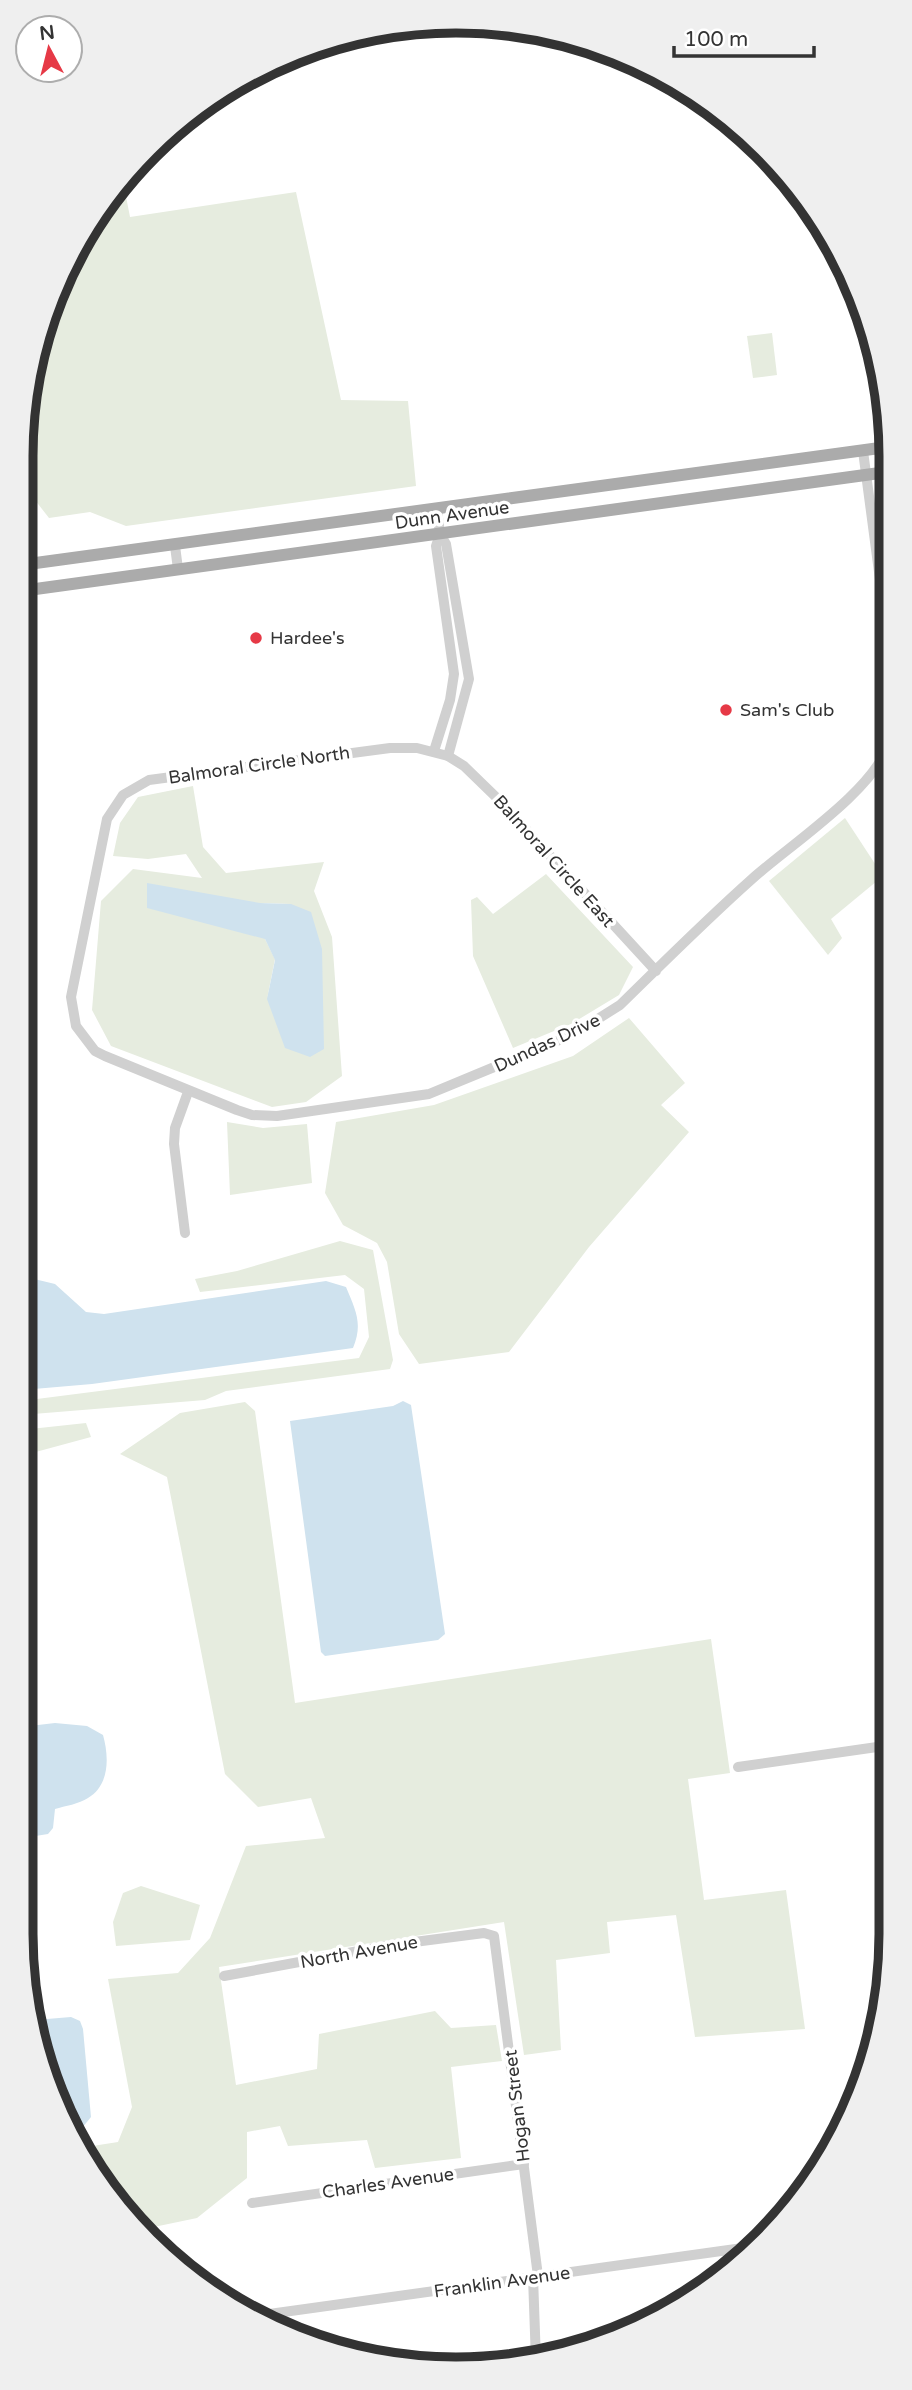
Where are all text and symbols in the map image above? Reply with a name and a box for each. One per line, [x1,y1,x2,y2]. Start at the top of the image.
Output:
north arrow [14,14,84,84]
scale bar [674,14,814,58]
text: N [38,21,56,45]
text: 100 m [684,27,748,52]
street label: Dunn Avenue [393,496,511,534]
place label: Hardee's [270,627,345,649]
marker: Hardee's [248,630,264,646]
place label: Sam's Club [740,699,834,721]
marker: Sam's Club [718,702,734,718]
street label: Balmoral Circle North [167,741,351,789]
street label: Balmoral Circle East [489,790,619,932]
street label: Dundas Drive [490,1009,604,1077]
street label: North Avenue [299,1931,419,1973]
street label: Hogan Street [499,2049,535,2163]
street label: Charles Avenue [321,2163,455,2203]
street label: Franklin Avenue [432,2262,572,2302]

